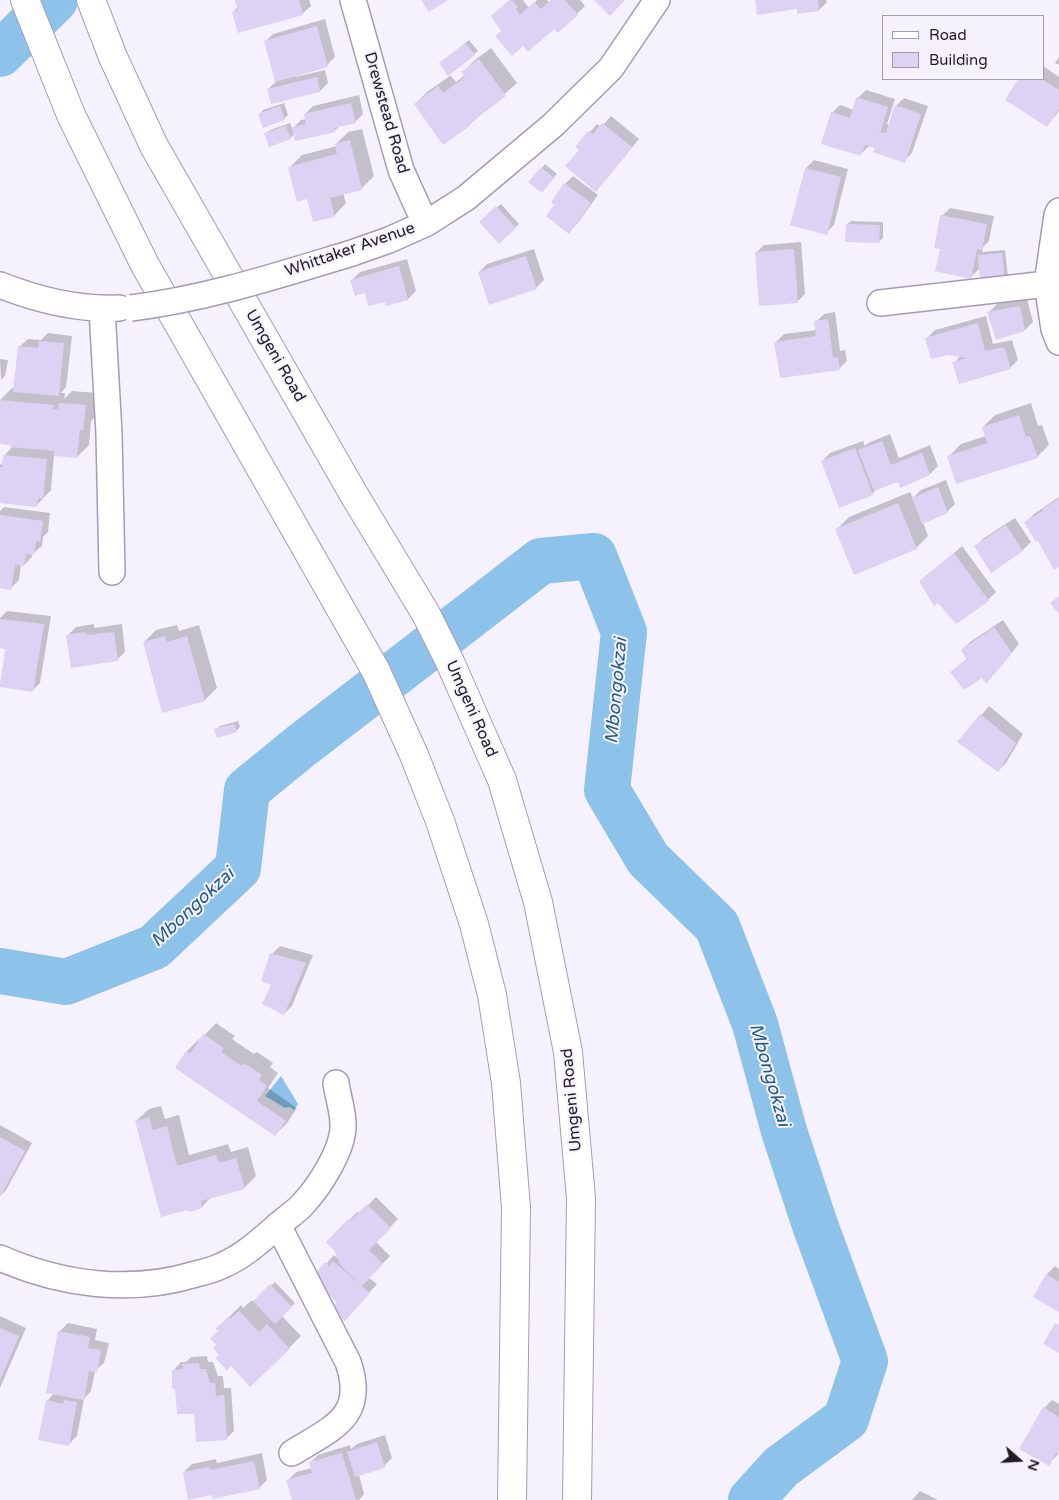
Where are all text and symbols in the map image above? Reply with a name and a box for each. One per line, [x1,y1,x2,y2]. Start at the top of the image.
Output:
legend [882,15,1044,80]
text: Road [929,26,967,44]
street label: Drewstead Road [359,50,413,176]
text: Building [929,51,988,69]
street label: Whittaker Avenue [282,219,418,281]
street label: Umgeni Road [241,306,309,406]
water label: Mbongokzai [602,637,632,745]
street label: Umgeni Road [441,658,501,760]
water label: Mbongokzai [147,864,239,952]
water label: Mbongokzai [744,1021,794,1129]
street label: Umgeni Road [558,1047,586,1153]
north arrow [994,1435,1044,1485]
text: N [1024,1457,1044,1473]

